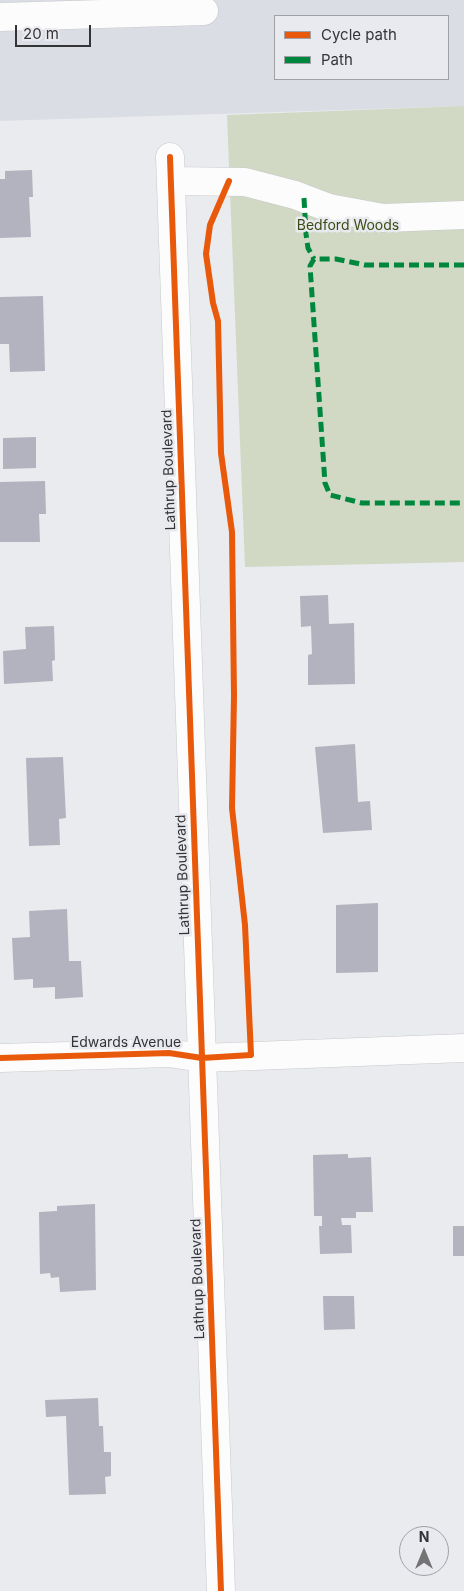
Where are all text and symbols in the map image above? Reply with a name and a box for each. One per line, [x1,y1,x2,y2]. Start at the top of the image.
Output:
scale bar [18,15,94,47]
legend [274,15,449,80]
text: 20 m [23,24,59,43]
text: Cycle path [321,25,397,44]
text: Path [321,50,353,69]
park label: Bedford Woods [297,218,399,234]
street label: Lathrup Boulevard [158,409,180,531]
street label: Lathrup Boulevard [172,814,194,936]
street label: Edwards Avenue [71,1035,181,1051]
street label: Lathrup Boulevard [187,1218,209,1340]
north arrow [399,1526,449,1576]
text: N [419,1528,429,1545]

